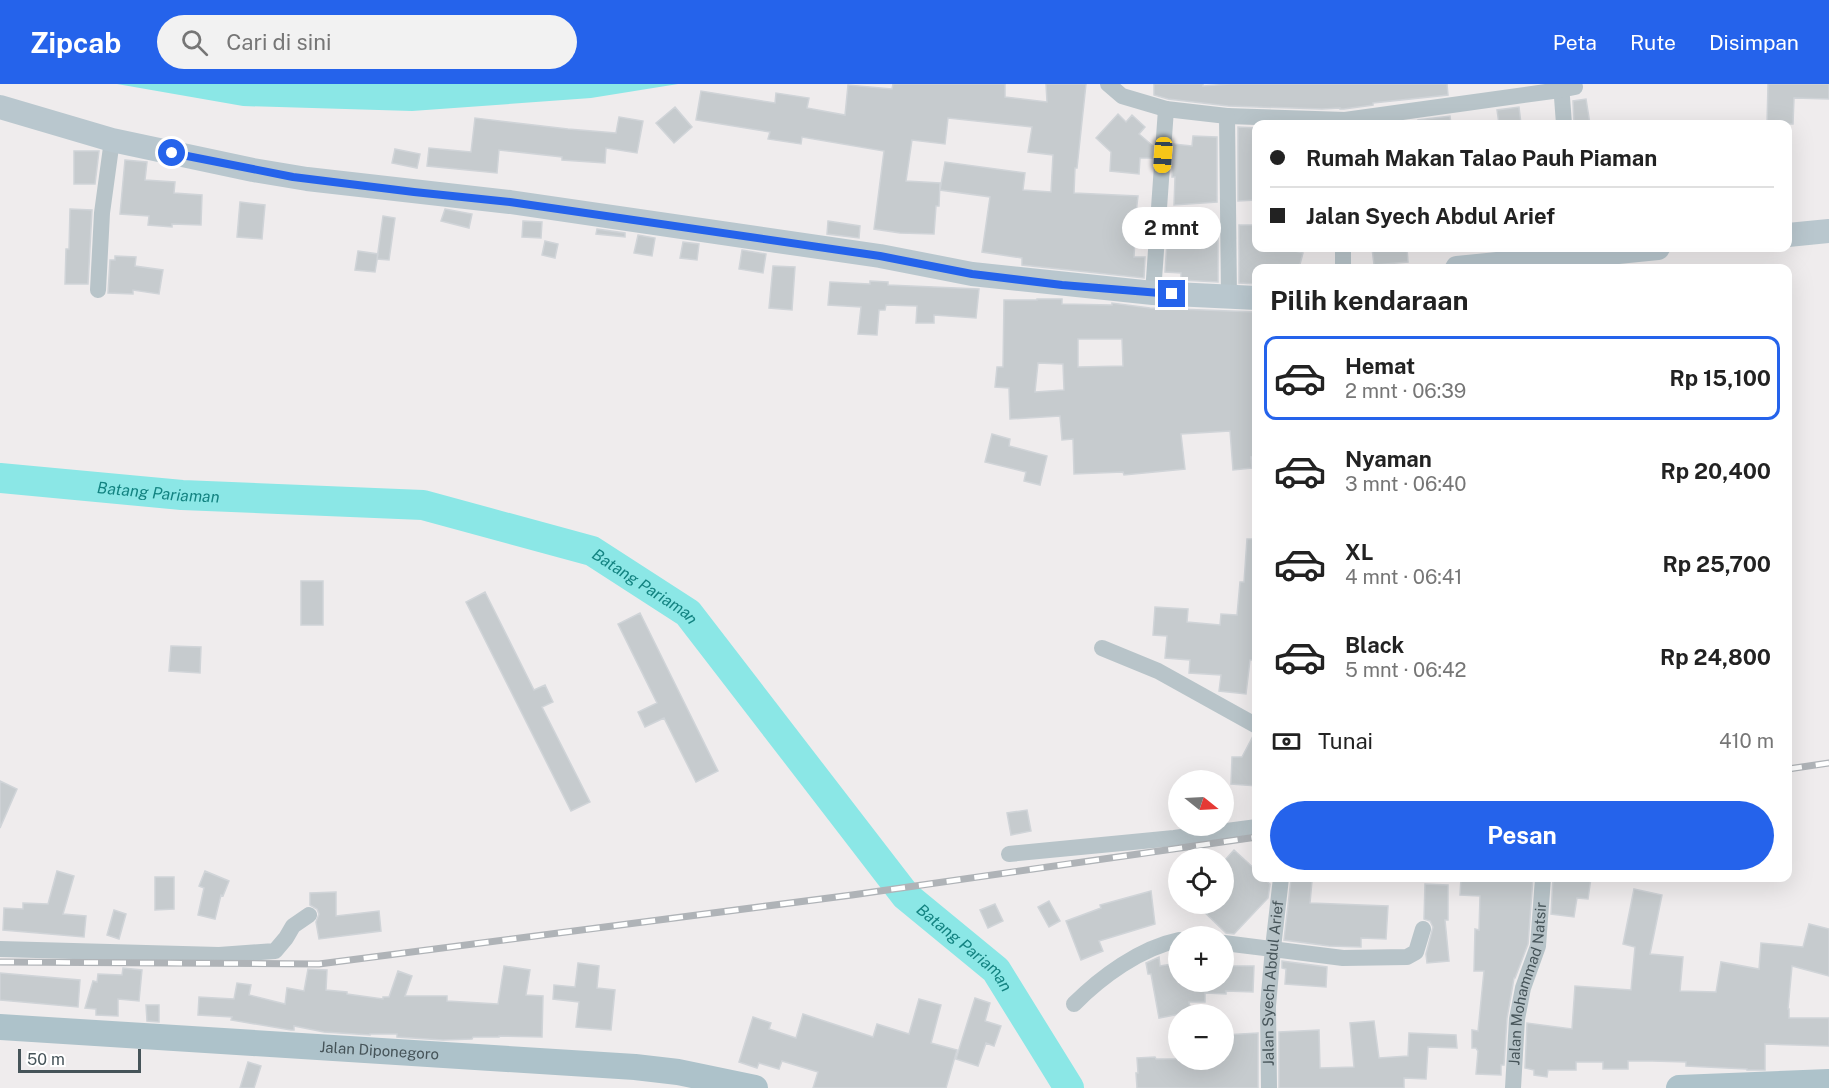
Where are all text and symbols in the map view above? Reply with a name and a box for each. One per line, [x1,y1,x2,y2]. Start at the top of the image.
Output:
search box [157,15,577,69]
text: Zipcab [30,26,121,59]
icon: search [178,26,211,59]
text: Cari di sini [226,29,331,55]
text: Peta [1553,30,1597,55]
text: Rute [1630,30,1676,55]
text: Disimpan [1709,30,1799,55]
car [1153,136,1173,174]
route start [158,139,185,166]
text: Rumah Makan Talao Pauh Piaman [1306,145,1657,171]
text: Jalan Syech Abdul Arief [1306,203,1555,229]
callout: 2 mnt [1122,207,1222,249]
text: 2 mnt [1144,216,1199,240]
route end [1158,280,1185,307]
text: Pilih kendaraan [1270,284,1469,316]
icon: car [1273,351,1327,405]
text: Hemat [1345,353,1415,379]
text: Rp 15,100 [1669,365,1771,391]
text: 2 mnt · 06:39 [1345,379,1466,403]
icon: car [1273,444,1327,498]
text: Nyaman [1345,446,1432,472]
text: Rp 20,400 [1661,458,1771,484]
text: 3 mnt · 06:40 [1345,472,1467,496]
water label: Batang Pariaman [96,478,220,507]
icon: car [1273,537,1327,591]
text: XL [1345,539,1373,565]
water label: Batang Pariaman [589,545,702,628]
text: Rp 25,700 [1663,551,1771,577]
text: 4 mnt · 06:41 [1345,565,1462,589]
icon: car [1273,630,1327,684]
text: Black [1345,632,1404,658]
text: Rp 24,800 [1660,644,1771,670]
text: 5 mnt · 06:42 [1345,658,1466,682]
icon: cash [1270,725,1303,758]
text: Tunai [1318,728,1373,754]
text: 410 m [1719,729,1774,753]
north arrow [1168,770,1234,836]
map controls [1168,770,1234,1070]
button: Pesan [1270,801,1774,870]
button: locate [1168,848,1234,914]
street label: Jalan Syech Abdul Arief [1259,899,1286,1066]
water label: Batang Pariaman [913,900,1016,995]
street label: Jalan Mohammad Natsir [1505,901,1549,1066]
button: + [1168,926,1234,992]
button: − [1168,1004,1234,1070]
street label: Jalan Diponegoro [319,1038,440,1063]
scale bar [18,1046,141,1074]
text: 50 m [27,1050,65,1069]

